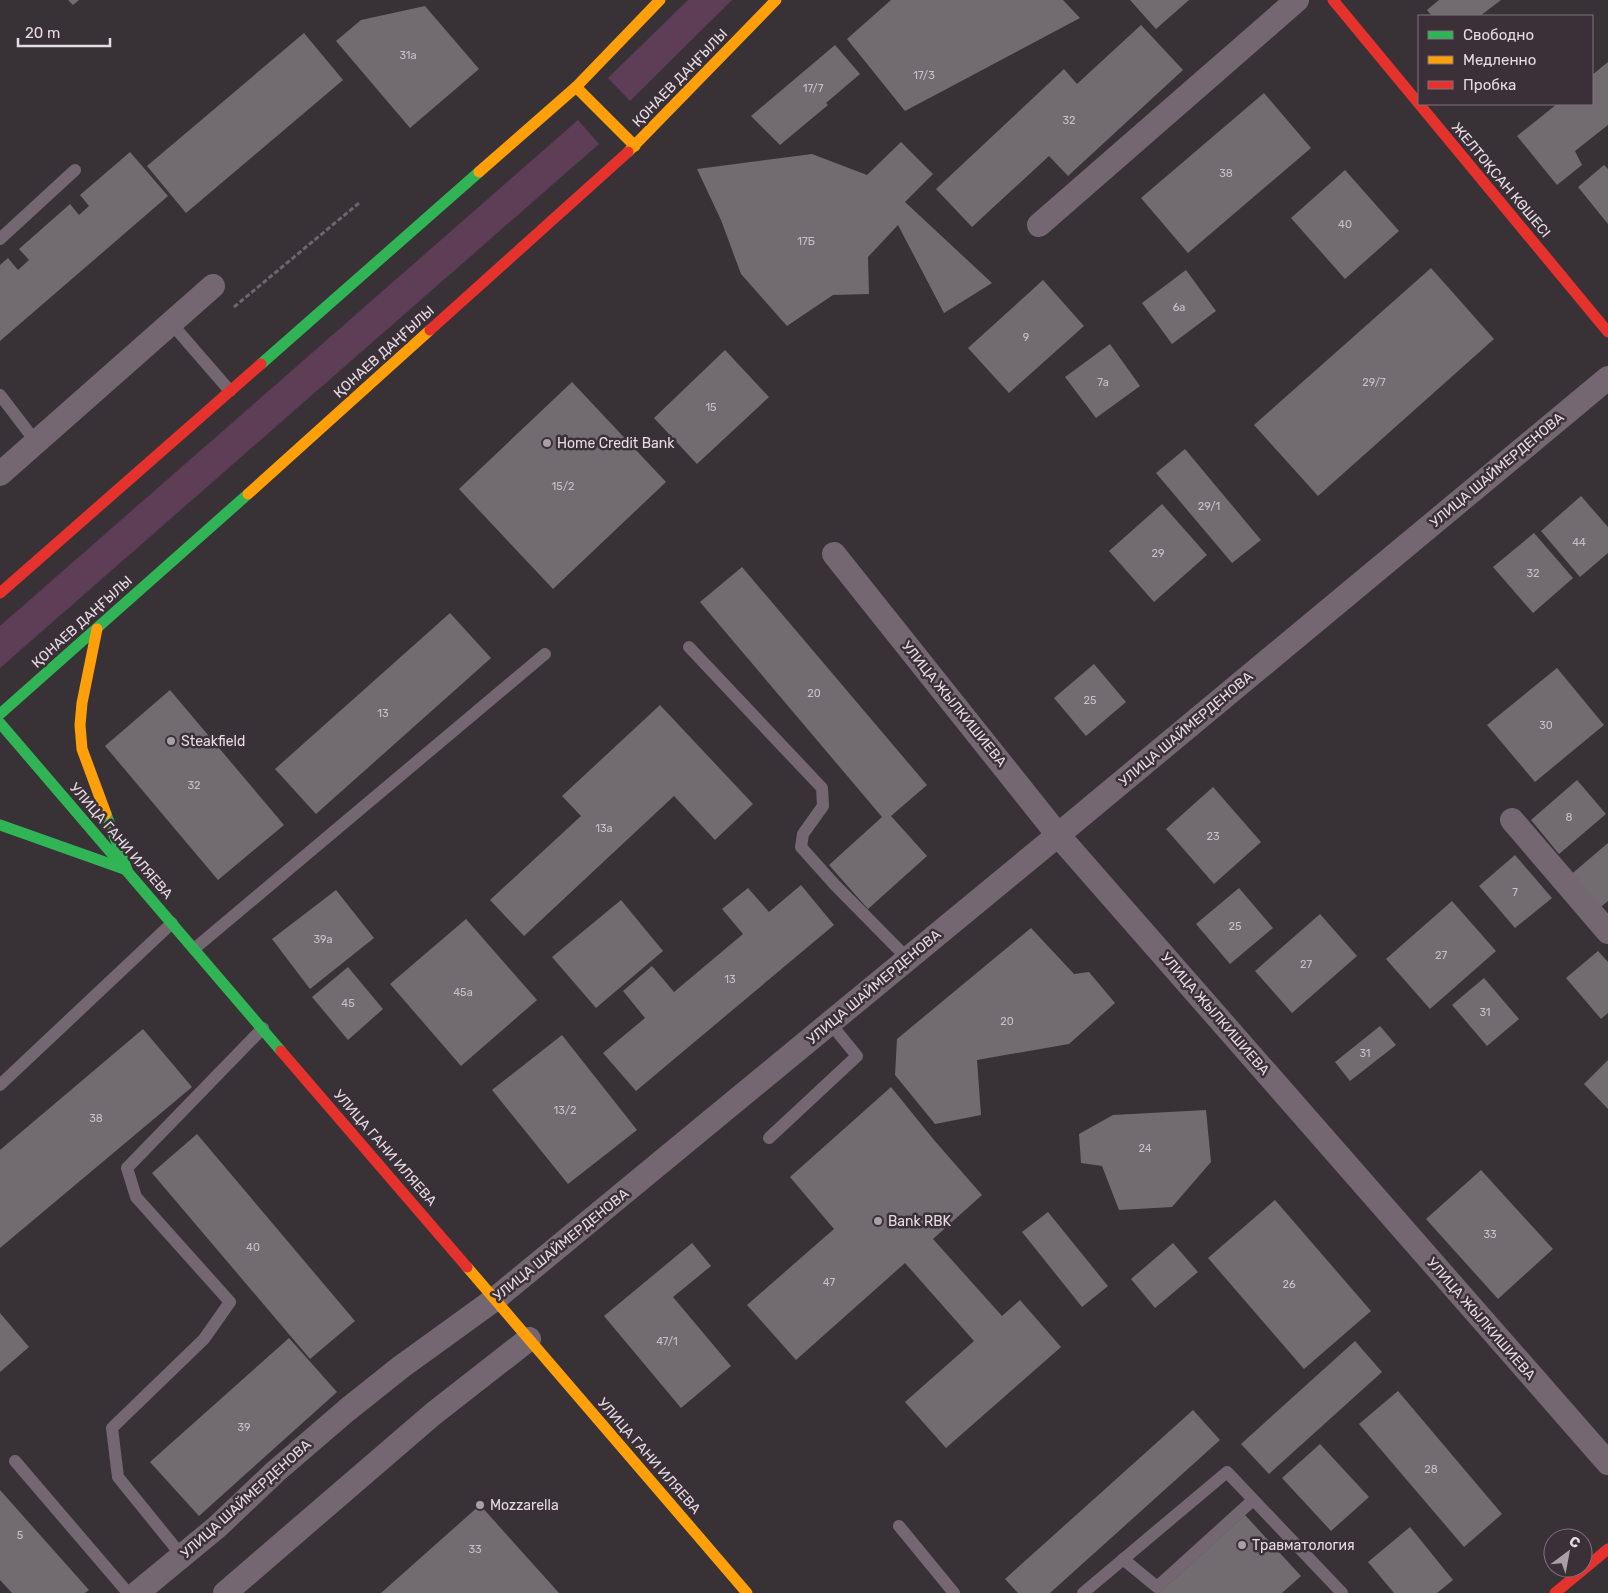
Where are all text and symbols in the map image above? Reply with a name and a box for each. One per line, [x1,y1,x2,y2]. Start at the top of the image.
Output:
scale bar [18,15,110,47]
legend [1418,15,1593,105]
text: 20 m [25,24,60,42]
street label: ҚОНАЕВ ДАҢҒЫЛЫ [629,26,731,130]
text: Свободно [1463,26,1534,44]
house number: 31а [399,49,417,62]
text: Медленно [1463,51,1536,69]
house number: 17/3 [913,69,935,82]
text: Пробка [1463,76,1516,94]
house number: 17/7 [803,82,824,95]
house number: 32 [1062,114,1076,127]
street label: ЖЕЛТОҚСАН КӨШЕСІ [1448,119,1554,241]
house number: 38 [1219,167,1233,180]
house number: 40 [1338,218,1352,231]
house number: 17Б [797,235,815,248]
house number: 6а [1173,301,1185,314]
street label: ҚОНАЕВ ДАҢҒЫЛЫ [330,302,438,402]
house number: 9 [1023,331,1029,344]
house number: 7а [1097,376,1109,389]
house number: 29/7 [1362,376,1386,389]
house number: 15 [705,401,717,414]
street label: УЛИЦА ШАЙМЕРДЕНОВА [1426,408,1568,531]
place label: Home Credit Bank [557,435,675,452]
marker: Home Credit Bank [541,437,553,449]
house number: 15/2 [552,480,574,493]
house number: 29/1 [1198,500,1220,513]
house number: 44 [1572,536,1586,549]
house number: 29 [1152,547,1164,560]
house number: 32 [1526,567,1540,580]
street label: ҚОНАЕВ ДАҢҒЫЛЫ [28,572,136,672]
street label: УЛИЦА ЖЫЛКИШИЕВА [898,638,1010,771]
street label: УЛИЦА ШАЙМЕРДЕНОВА [1115,667,1257,790]
house number: 20 [807,687,821,700]
house number: 25 [1084,694,1097,707]
house number: 13 [377,707,389,720]
house number: 30 [1539,719,1553,732]
place label: Steakfield [181,733,245,750]
marker: Steakfield [165,735,177,747]
street label: УЛИЦА ГАНИ ИЛЯЕВА [66,779,176,903]
house number: 32 [187,779,201,792]
house number: 8 [1566,811,1573,824]
house number: 13а [595,822,613,835]
house number: 23 [1206,830,1220,843]
house number: 7 [1512,886,1518,899]
house number: 25 [1229,920,1242,933]
street label: УЛИЦА ШАЙМЕРДЕНОВА [803,925,945,1048]
house number: 39а [313,933,333,946]
street label: УЛИЦА ЖЫЛКИШИЕВА [1157,949,1273,1079]
house number: 27 [1435,949,1447,962]
house number: 27 [1300,958,1312,971]
house number: 13 [724,973,736,986]
house number: 45а [453,986,473,999]
house number: 45 [341,997,355,1010]
house number: 31 [1479,1006,1491,1019]
house number: 20 [1000,1015,1014,1028]
house number: 31 [1359,1047,1371,1060]
street label: УЛИЦА ГАНИ ИЛЯЕВА [330,1086,440,1210]
house number: 13/2 [554,1104,576,1117]
house number: 38 [89,1112,103,1125]
house number: 24 [1138,1142,1152,1155]
street label: УЛИЦА ШАЙМЕРДЕНОВА [489,1184,633,1305]
place label: Bank RBK [888,1213,952,1230]
marker: Bank RBK [872,1215,884,1227]
house number: 33 [1483,1228,1497,1241]
house number: 40 [246,1241,260,1254]
street label: УЛИЦА ЖЫЛКИШИЕВА [1423,1254,1539,1384]
house number: 47 [823,1276,835,1289]
house number: 26 [1282,1278,1296,1291]
house number: 47/1 [656,1335,678,1348]
street label: УЛИЦА ГАНИ ИЛЯЕВА [594,1394,704,1518]
house number: 39 [237,1421,251,1434]
street label: УЛИЦА ШАЙМЕРДЕНОВА [177,1435,315,1562]
house number: 28 [1424,1463,1438,1476]
place label: Mozzarella [490,1497,559,1514]
marker: Mozzarella [474,1499,486,1511]
north arrow [1543,1528,1593,1578]
house number: 5 [17,1529,24,1542]
text: С [1566,1533,1583,1552]
place label: Травматология [1252,1537,1355,1554]
marker: Травматология [1236,1539,1248,1551]
house number: 33 [468,1543,482,1556]

